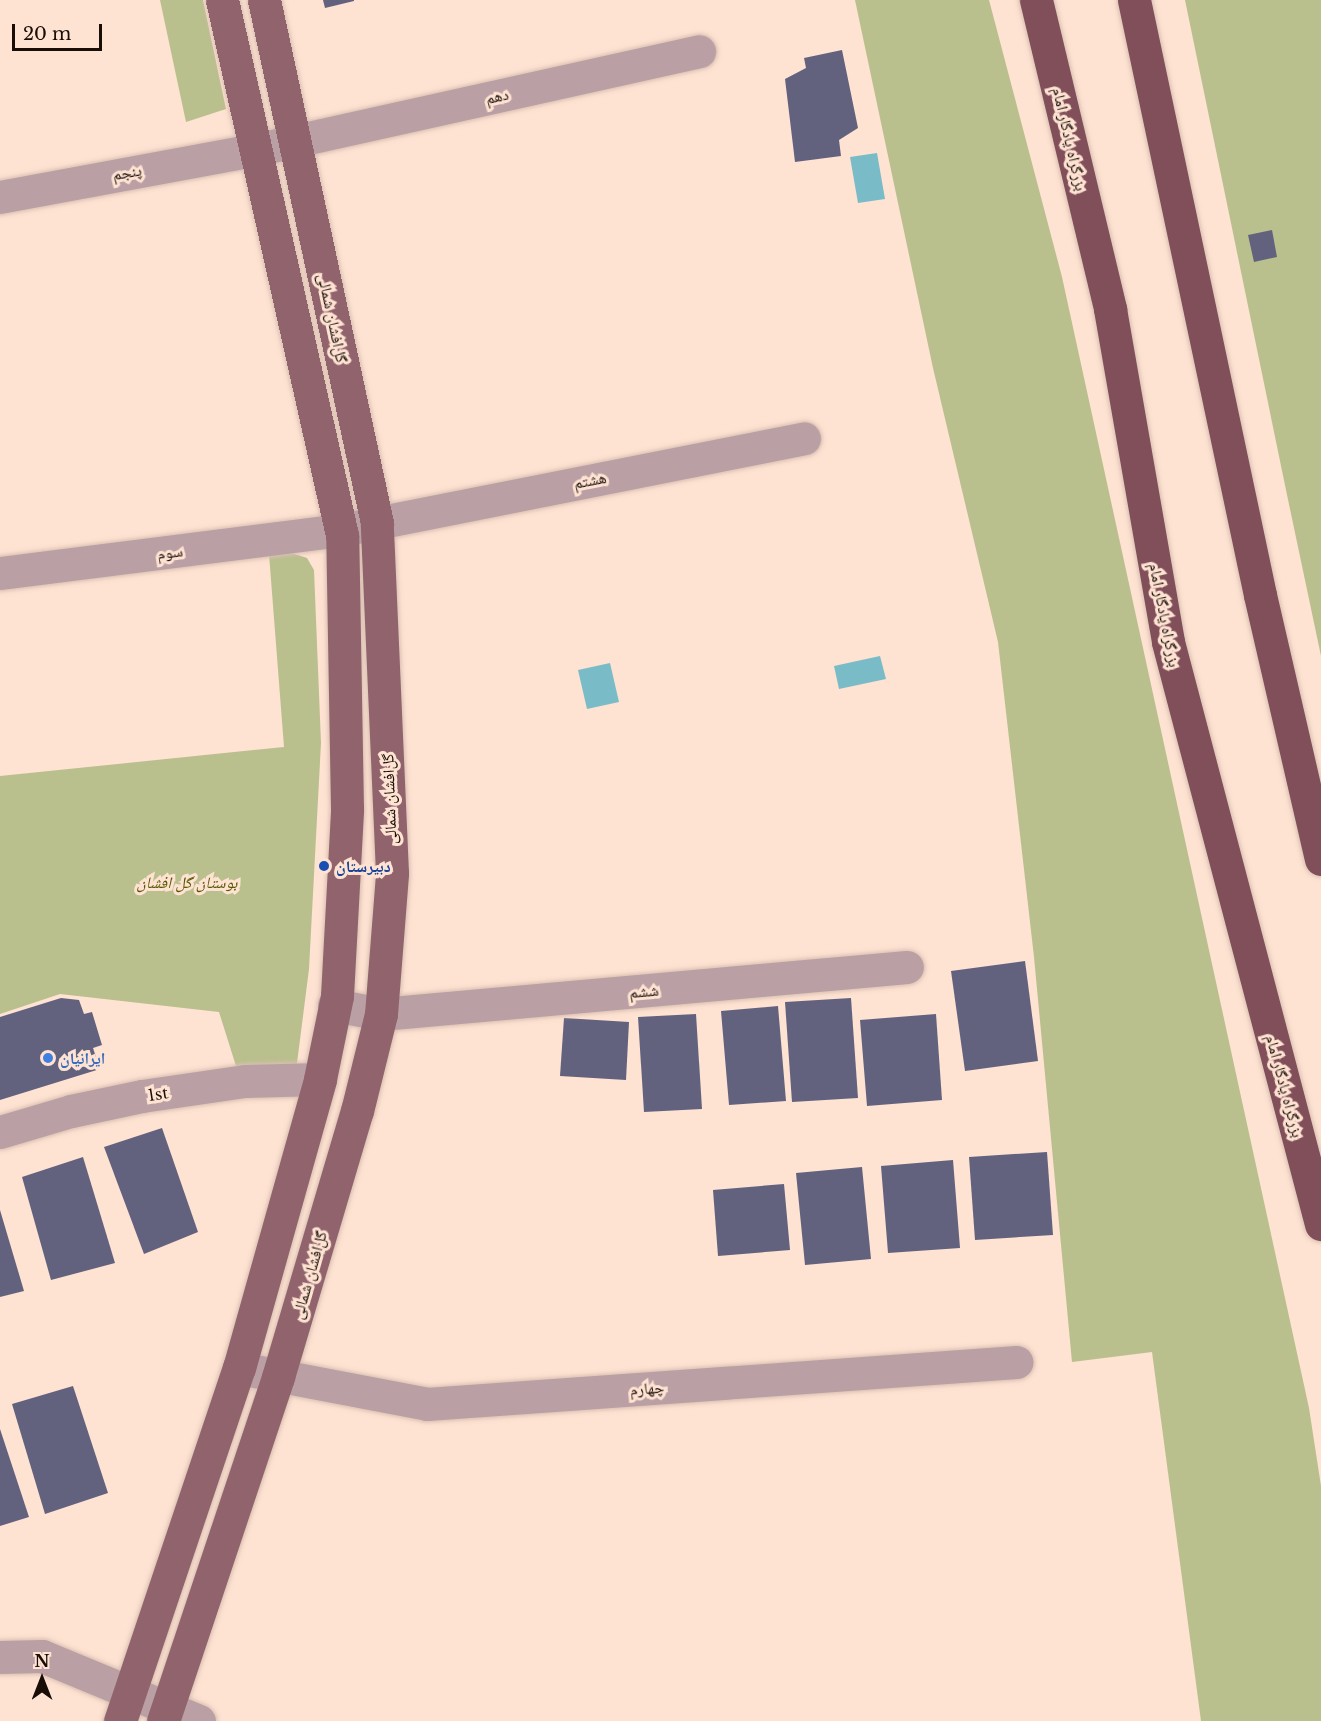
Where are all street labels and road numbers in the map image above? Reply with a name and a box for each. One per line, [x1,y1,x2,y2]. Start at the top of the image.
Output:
street label: دهم [484,84,510,108]
street label: بزرگراه یادگار امام [1049,85,1091,193]
street label: پنجم [111,160,143,184]
street label: گل‌افشان شمالی [314,272,352,364]
street label: هشتم [572,467,608,493]
street label: سوم [156,541,184,563]
street label: بزرگراه یادگار امام [1145,561,1185,669]
street label: گل‌افشان شمالی [378,753,400,845]
street label: ششم [628,980,660,1002]
street label: بزرگراه یادگار امام [1262,1032,1308,1140]
street label: 1st [146,1083,170,1105]
street label: گل‌افشان شمالی [287,1229,331,1321]
street label: چهارم [629,1377,665,1399]

